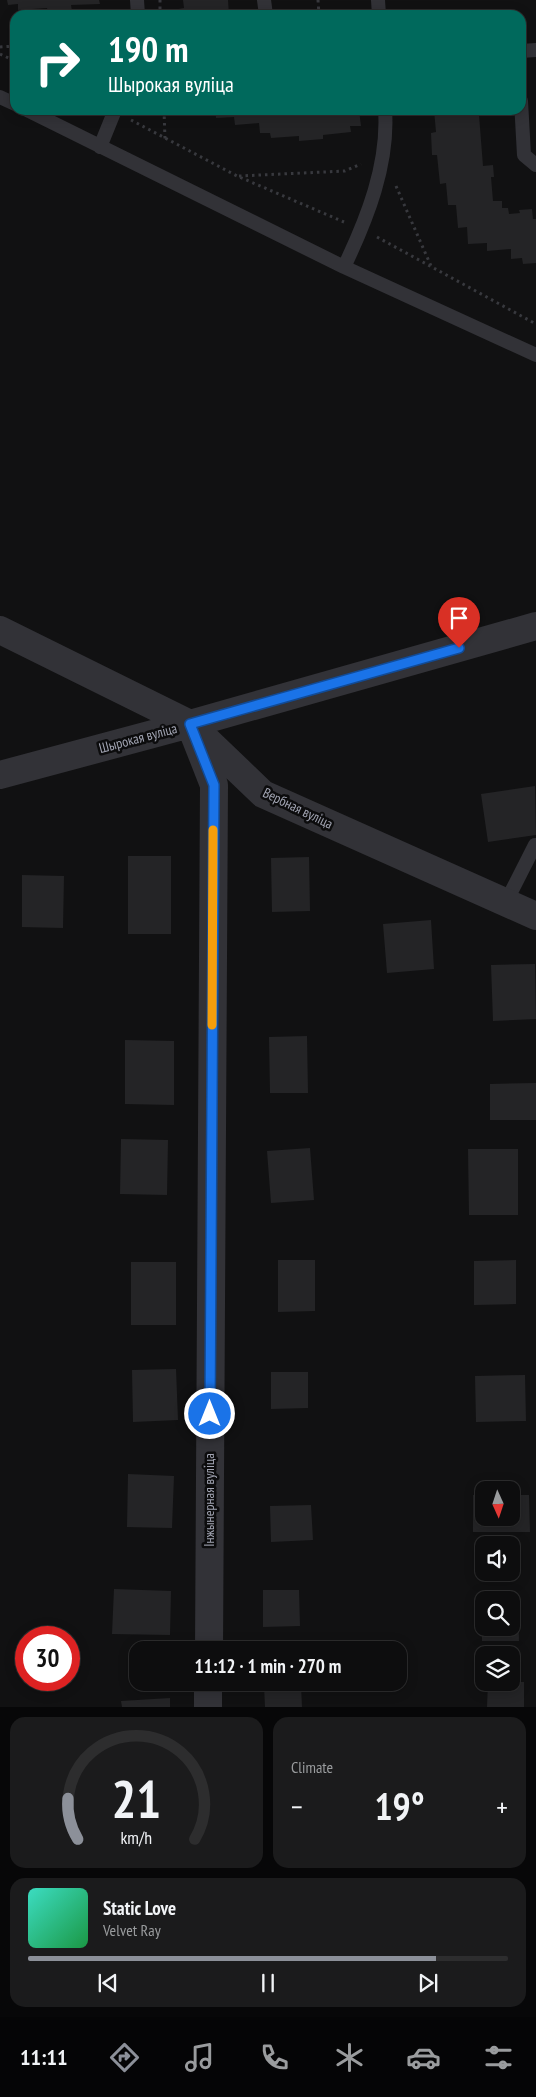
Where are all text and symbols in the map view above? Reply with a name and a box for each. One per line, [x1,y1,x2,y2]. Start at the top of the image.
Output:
text: 190 m [108,26,189,72]
icon: right [25,30,90,95]
text: Шырокая вуліца [108,70,234,98]
pin [438,597,480,648]
icon: arrive [445,604,473,632]
street label: Шырокая вуліца [97,719,179,757]
street label: Вербная вуліца [260,783,336,833]
position arrow [183,1387,235,1439]
street label: Інжынерная вуліца [200,1453,218,1547]
north arrow [475,1481,520,1526]
map controls [475,1481,520,1691]
button: sound [475,1536,520,1581]
button: search [475,1591,520,1636]
speed limit sign: 30 [15,1626,80,1691]
button: layers [475,1646,520,1691]
text: 11:12 · 1 min · 270 m [195,1654,341,1678]
text: Climate [291,1757,333,1777]
text: 21 [112,1765,161,1832]
text: 19° [374,1781,425,1830]
text: − [291,1788,303,1825]
text: + [496,1788,508,1825]
text: km/h [121,1826,152,1849]
text: Static Love [103,1896,176,1920]
text: Velvet Ray [103,1920,161,1940]
icon: previous [94,1969,122,1997]
icon: pause [254,1969,282,1997]
icon: next [414,1969,442,1997]
icon: directions [107,2040,142,2075]
icon: music [182,2040,217,2075]
icon: phone [257,2040,292,2075]
icon: climate [332,2040,367,2075]
icon: car [406,2040,441,2075]
icon: filters [481,2040,516,2075]
text: 11:11 [20,2043,67,2071]

